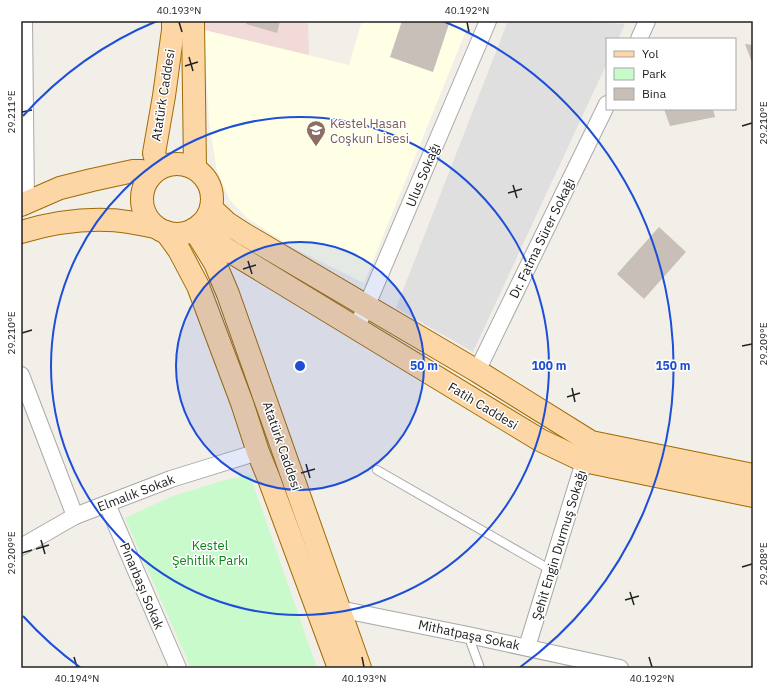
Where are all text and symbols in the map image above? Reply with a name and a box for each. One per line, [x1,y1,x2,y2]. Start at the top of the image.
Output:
text: 40.193°N [157,4,201,17]
text: 40.192°N [445,4,489,17]
legend [606,38,736,110]
text: Yol [642,46,659,61]
street label: Atatürk Caddesi [147,48,179,142]
text: Park [642,66,667,81]
text: Bina [642,86,667,101]
text: 29.211°E [5,90,18,134]
text: 29.210°E [757,101,770,145]
place label: Kestel Hasan Coşkun Lisesi [330,115,409,147]
school or university icon: Kestel Hasan Coşkun Lisesi [305,119,327,147]
street label: Ulus Sokağı [402,140,444,210]
street label: Dr. Fatma Sürer Sokağı [505,175,579,301]
text: 29.210°E [5,311,18,355]
text: 29.209°E [757,322,770,366]
text: 50 m [410,358,438,373]
text: 100 m [531,358,567,373]
text: 150 m [655,358,691,373]
centre of rings [293,359,307,373]
street label: Fatih Caddesi [445,378,521,434]
street label: Atatürk Caddesi [259,399,305,493]
street label: Şehit Engin Durmuş Sokağı [528,468,590,622]
street label: Elmalık Sokak [95,470,177,516]
text: 29.209°E [5,531,18,575]
park label: Kestel Şehitlik Parkı [172,537,248,569]
street label: Pınarbaşı Sokak [116,540,168,632]
text: 29.208°E [757,542,770,586]
street label: Mithatpaşa Sokak [417,616,522,654]
text: 40.194°N [55,672,99,685]
text: 40.193°N [342,672,386,685]
text: 40.192°N [630,672,674,685]

